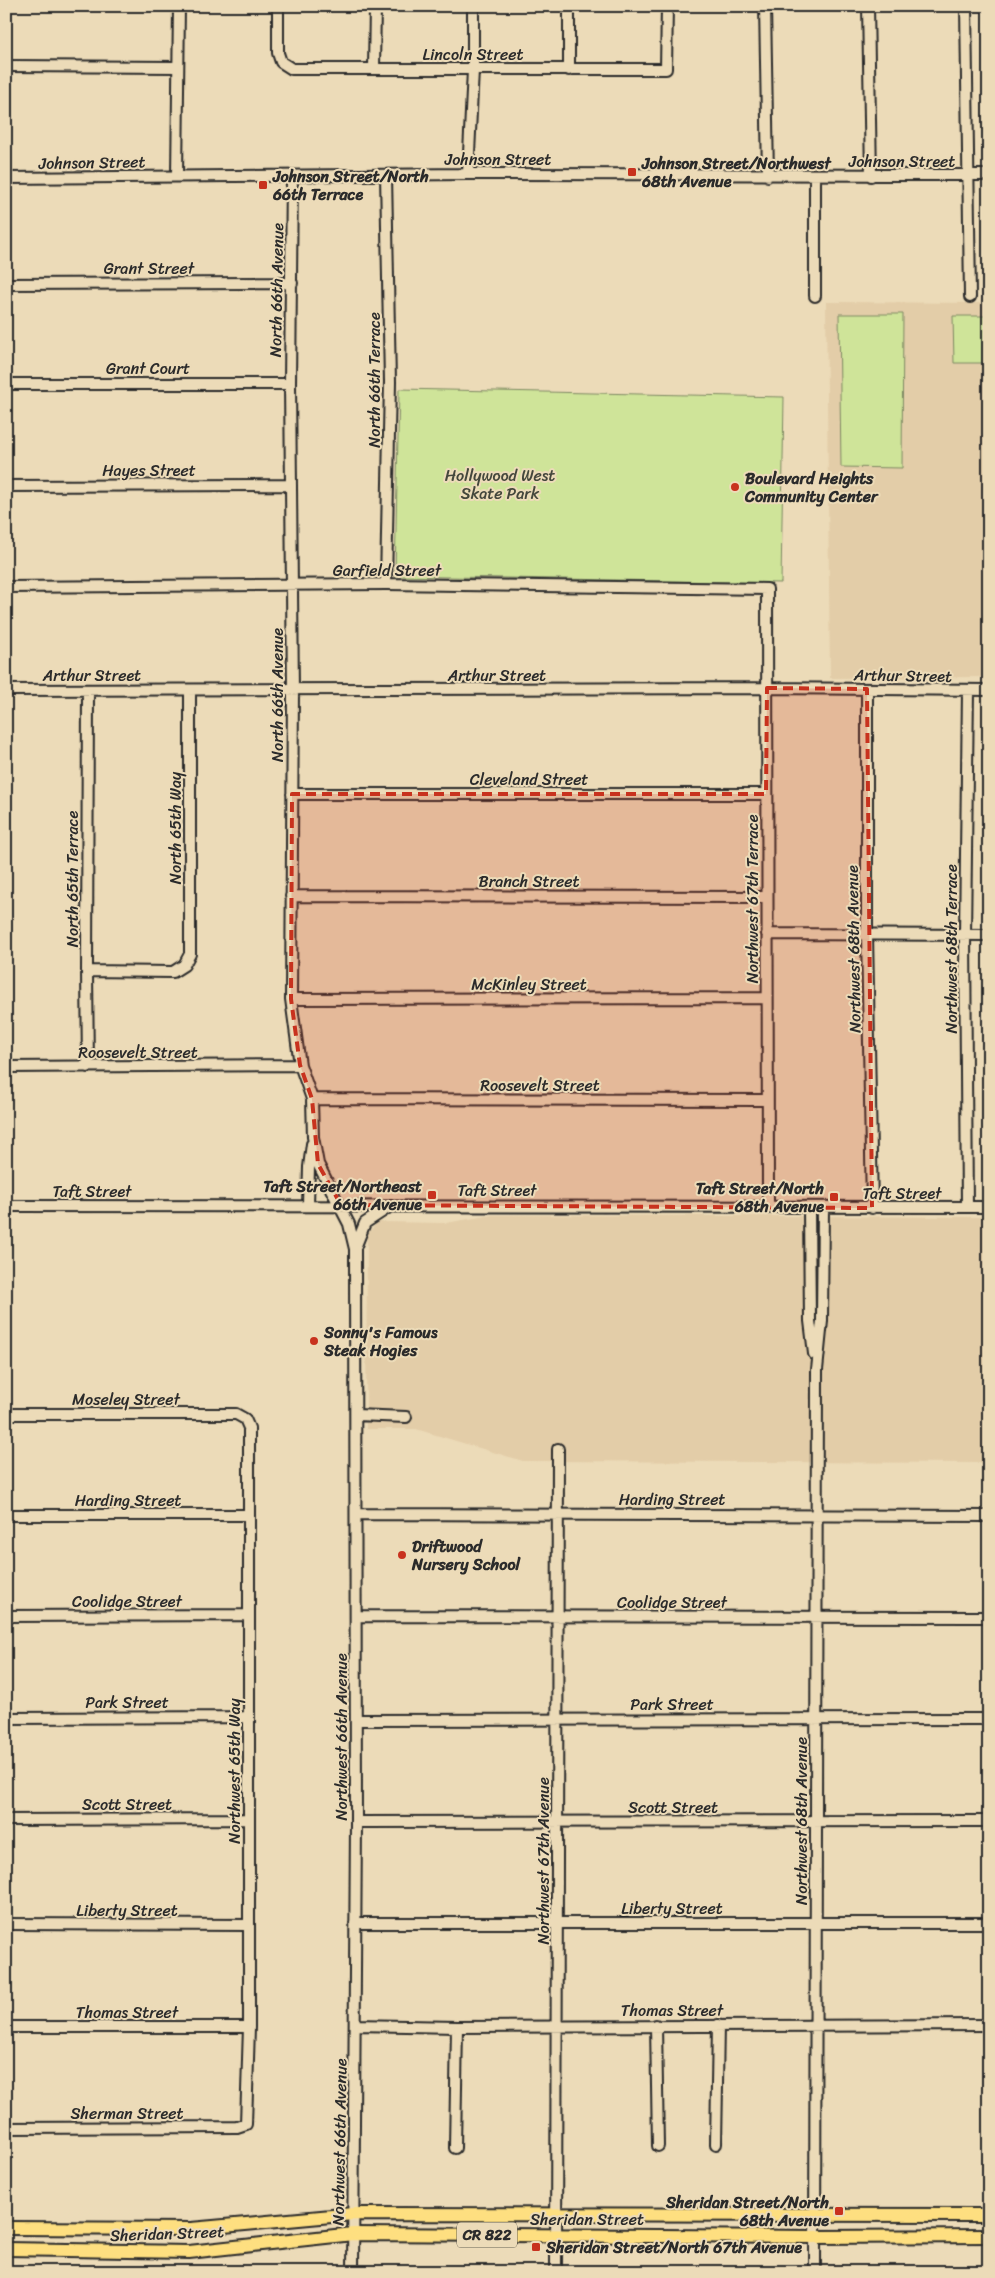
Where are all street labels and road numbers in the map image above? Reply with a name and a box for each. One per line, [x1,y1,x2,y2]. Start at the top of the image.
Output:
street label: Lincoln Street [423,40,523,69]
street label: Johnson Street [444,145,551,174]
street label: Johnson Street [37,147,146,178]
street label: Johnson Street [848,147,955,176]
street label: North 66th Avenue [261,222,292,357]
street label: Grant Street [104,254,195,283]
street label: North 66th Terrace [360,312,389,448]
street label: Grant Court [106,354,190,383]
street label: Hayes Street [102,456,196,485]
street label: Garfield Street [333,556,442,585]
street label: North 66th Avenue [263,628,292,762]
street label: Arthur Street [853,660,952,691]
street label: Arthur Street [42,661,141,690]
street label: Arthur Street [447,661,546,690]
street label: Cleveland Street [470,765,588,794]
street label: North 65th Way [161,771,190,884]
street label: North 65th Terrace [58,811,87,947]
street label: Northwest 67th Terrace [738,814,767,983]
street label: Northwest 68th Terrace [937,864,966,1034]
street label: Northwest 68th Avenue [838,865,869,1033]
street label: Branch Street [479,867,579,896]
street label: McKinley Street [471,970,587,999]
street label: Roosevelt Street [78,1038,198,1067]
street label: Roosevelt Street [480,1071,600,1100]
street label: Taft Street [457,1176,537,1205]
street label: Taft Street [52,1177,132,1206]
street label: Taft Street [862,1179,942,1208]
street label: Moseley Street [72,1385,180,1414]
street label: Harding Street [619,1485,725,1514]
street label: Harding Street [75,1486,181,1515]
street label: Coolidge Street [72,1587,183,1616]
street label: Coolidge Street [617,1588,728,1617]
street label: Northwest 66th Avenue [327,1653,356,1821]
street label: Park Street [85,1688,169,1717]
street label: Park Street [630,1690,714,1719]
street label: Northwest 65th Way [220,1698,249,1844]
street label: Northwest 68th Avenue [787,1737,816,1905]
street label: Northwest 67th Avenue [529,1777,558,1945]
street label: Scott Street [82,1790,172,1819]
street label: Scott Street [628,1793,718,1822]
street label: Liberty Street [621,1894,723,1923]
street label: Liberty Street [76,1896,178,1925]
street label: Thomas Street [621,1996,724,2025]
street label: Thomas Street [76,1998,179,2027]
street label: Northwest 66th Avenue [324,2058,355,2226]
street label: Sherman Street [71,2099,183,2128]
street label: Sheridan Street [530,2205,644,2234]
street label: Sheridan Street [110,2217,224,2250]
road number: CR 822 [457,2222,517,2248]

